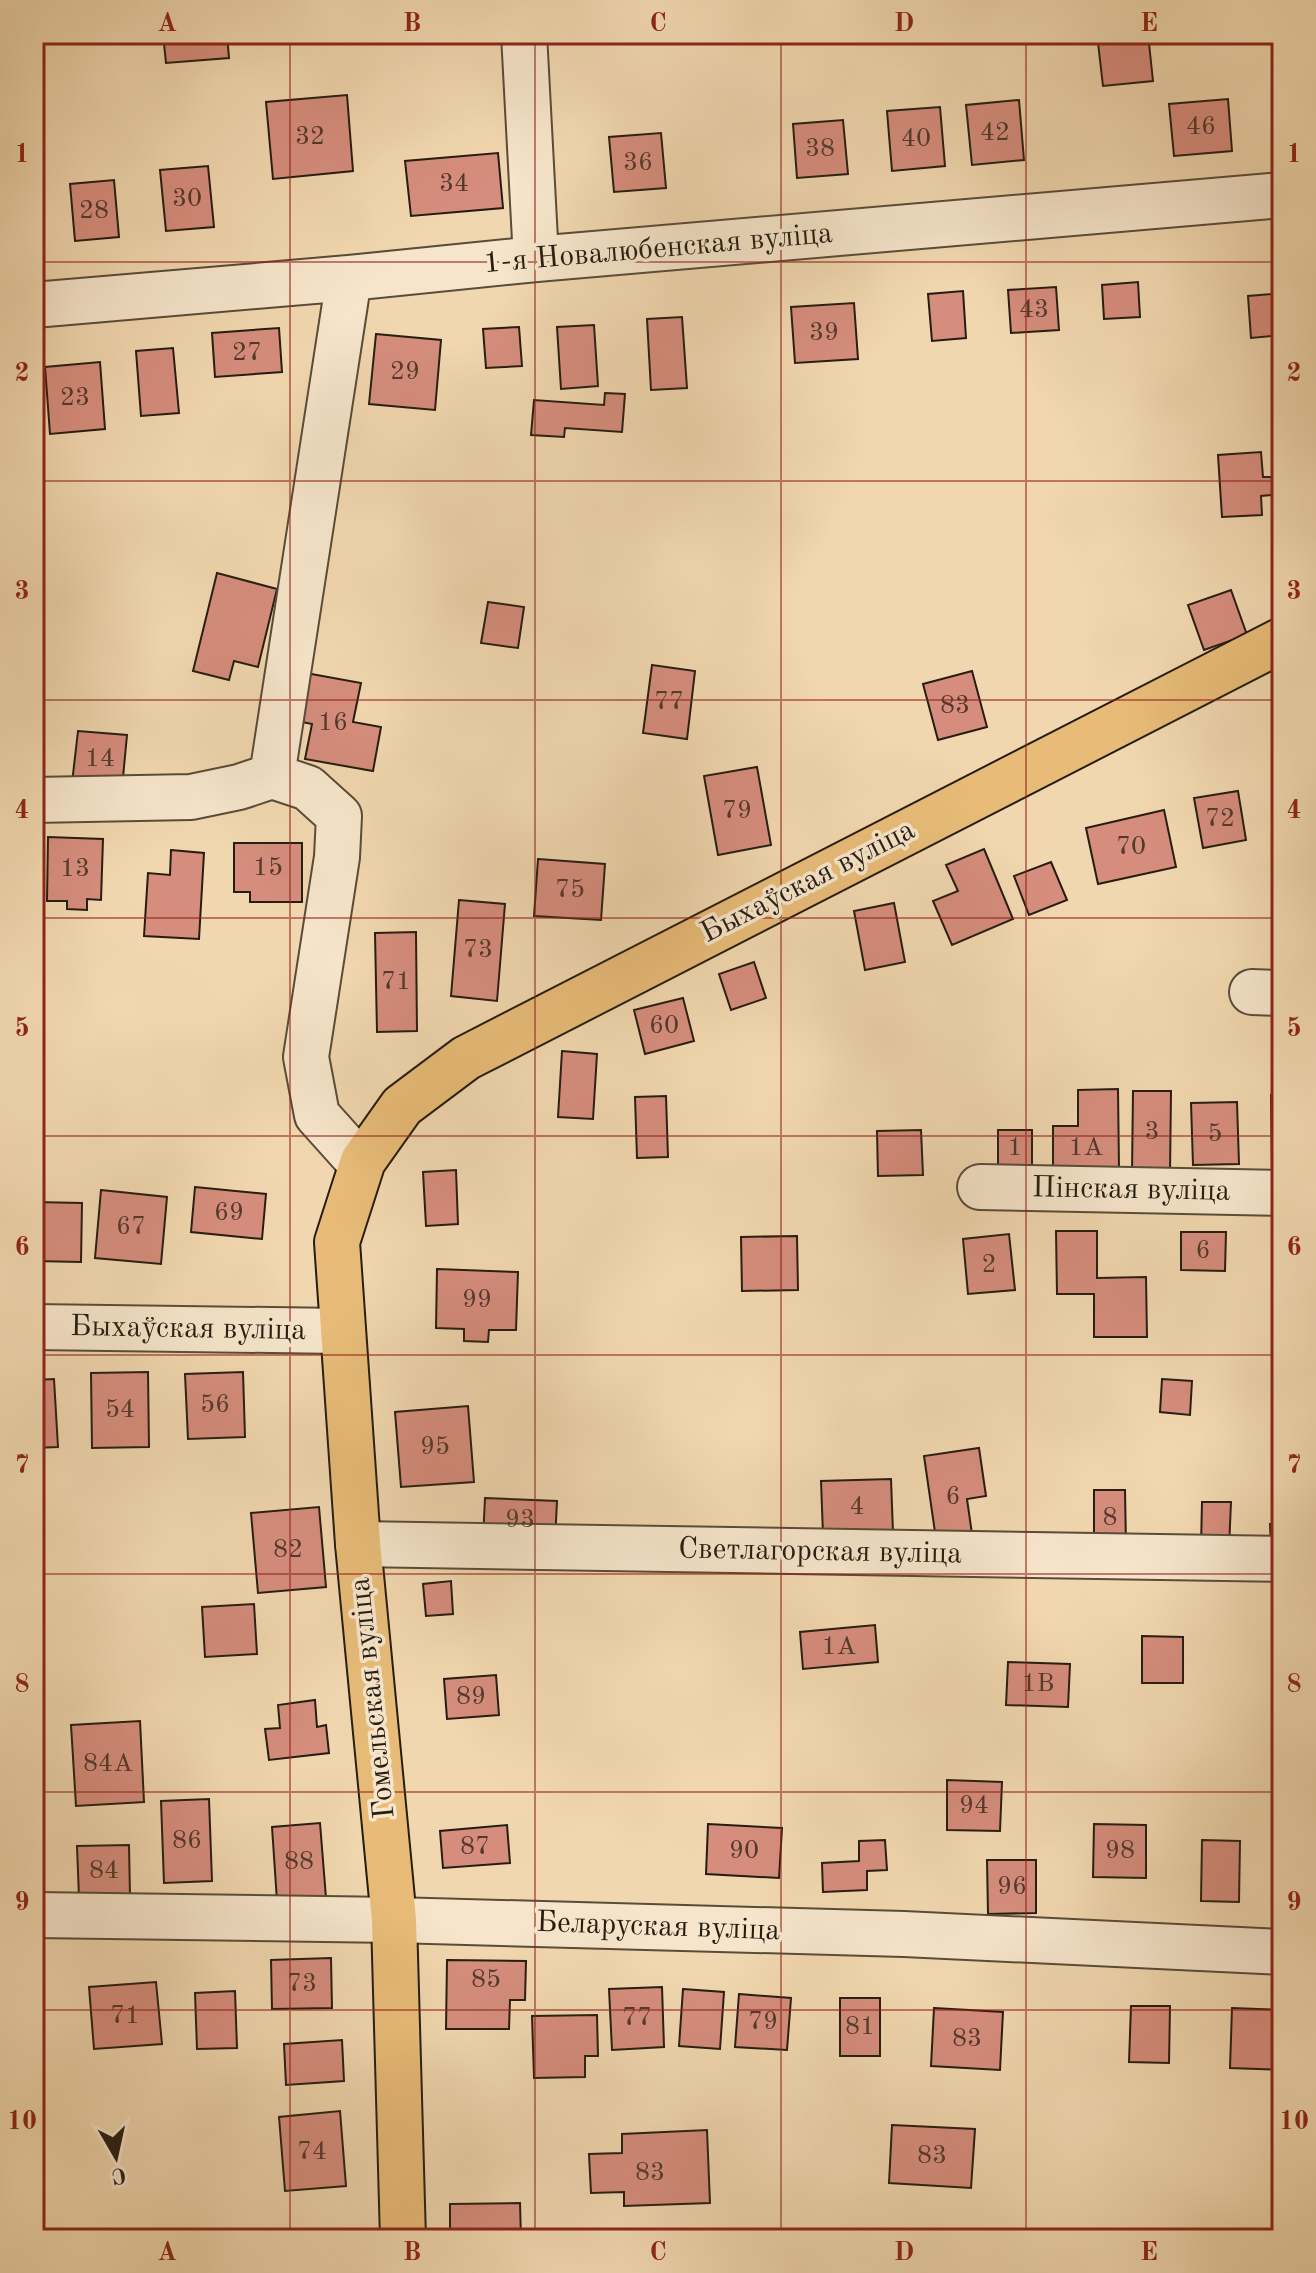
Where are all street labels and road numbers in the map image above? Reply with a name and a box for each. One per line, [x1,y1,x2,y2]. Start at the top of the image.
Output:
street label: 1-я Новалюбенская вуліца [482,219,834,279]
street label: Быхаўская вуліца [696,815,920,949]
street label: Пінская вуліца [1032,1173,1231,1207]
street label: Быхаўская вуліца [70,1312,306,1346]
street label: Светлагорская вуліца [678,1535,962,1569]
street label: Гомельская вуліца [345,1576,401,1820]
street label: Беларуская вуліца [535,1908,781,1946]

